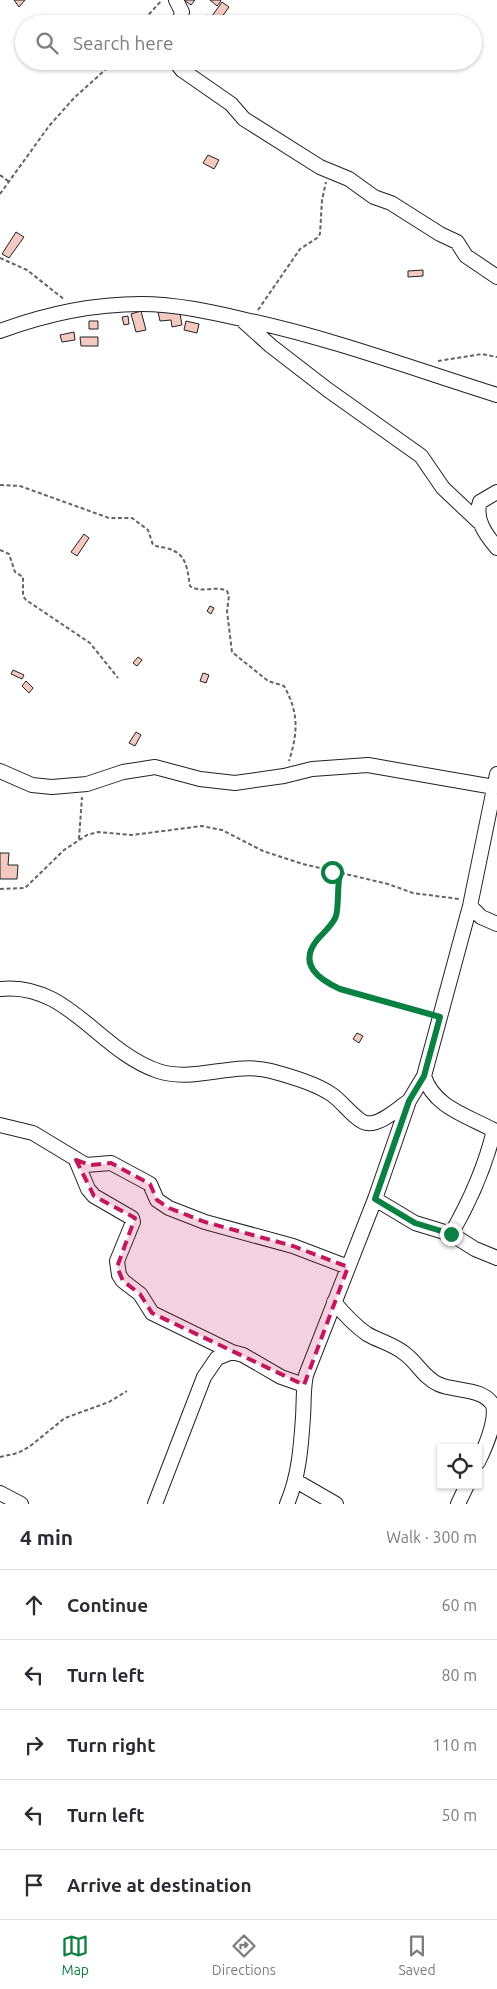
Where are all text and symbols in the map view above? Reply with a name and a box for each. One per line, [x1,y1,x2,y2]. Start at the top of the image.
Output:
search box [15,15,482,70]
icon: search [33,29,61,57]
text: Search here [73,32,173,54]
route start [321,861,344,884]
route end [440,1223,463,1246]
map controls [437,1444,482,1489]
button: locate [437,1444,482,1489]
text: 4 min [20,1525,73,1549]
text: Walk · 300 m [386,1528,477,1546]
icon: ahead [20,1591,48,1619]
text: Continue [67,1594,148,1616]
text: 60 m [441,1596,477,1614]
icon: left [20,1661,48,1689]
text: Turn left [67,1664,145,1686]
text: 80 m [441,1666,477,1684]
icon: right [20,1731,48,1759]
text: Turn right [67,1734,155,1756]
text: 110 m [432,1736,477,1754]
icon: left [20,1801,48,1829]
text: Turn left [67,1804,145,1826]
text: 50 m [441,1806,477,1824]
icon: arrive [20,1871,48,1899]
text: Arrive at destination [67,1874,252,1896]
tab: Map [61,1932,89,1978]
tab: Directions [212,1932,276,1978]
tab: Saved [398,1932,436,1978]

